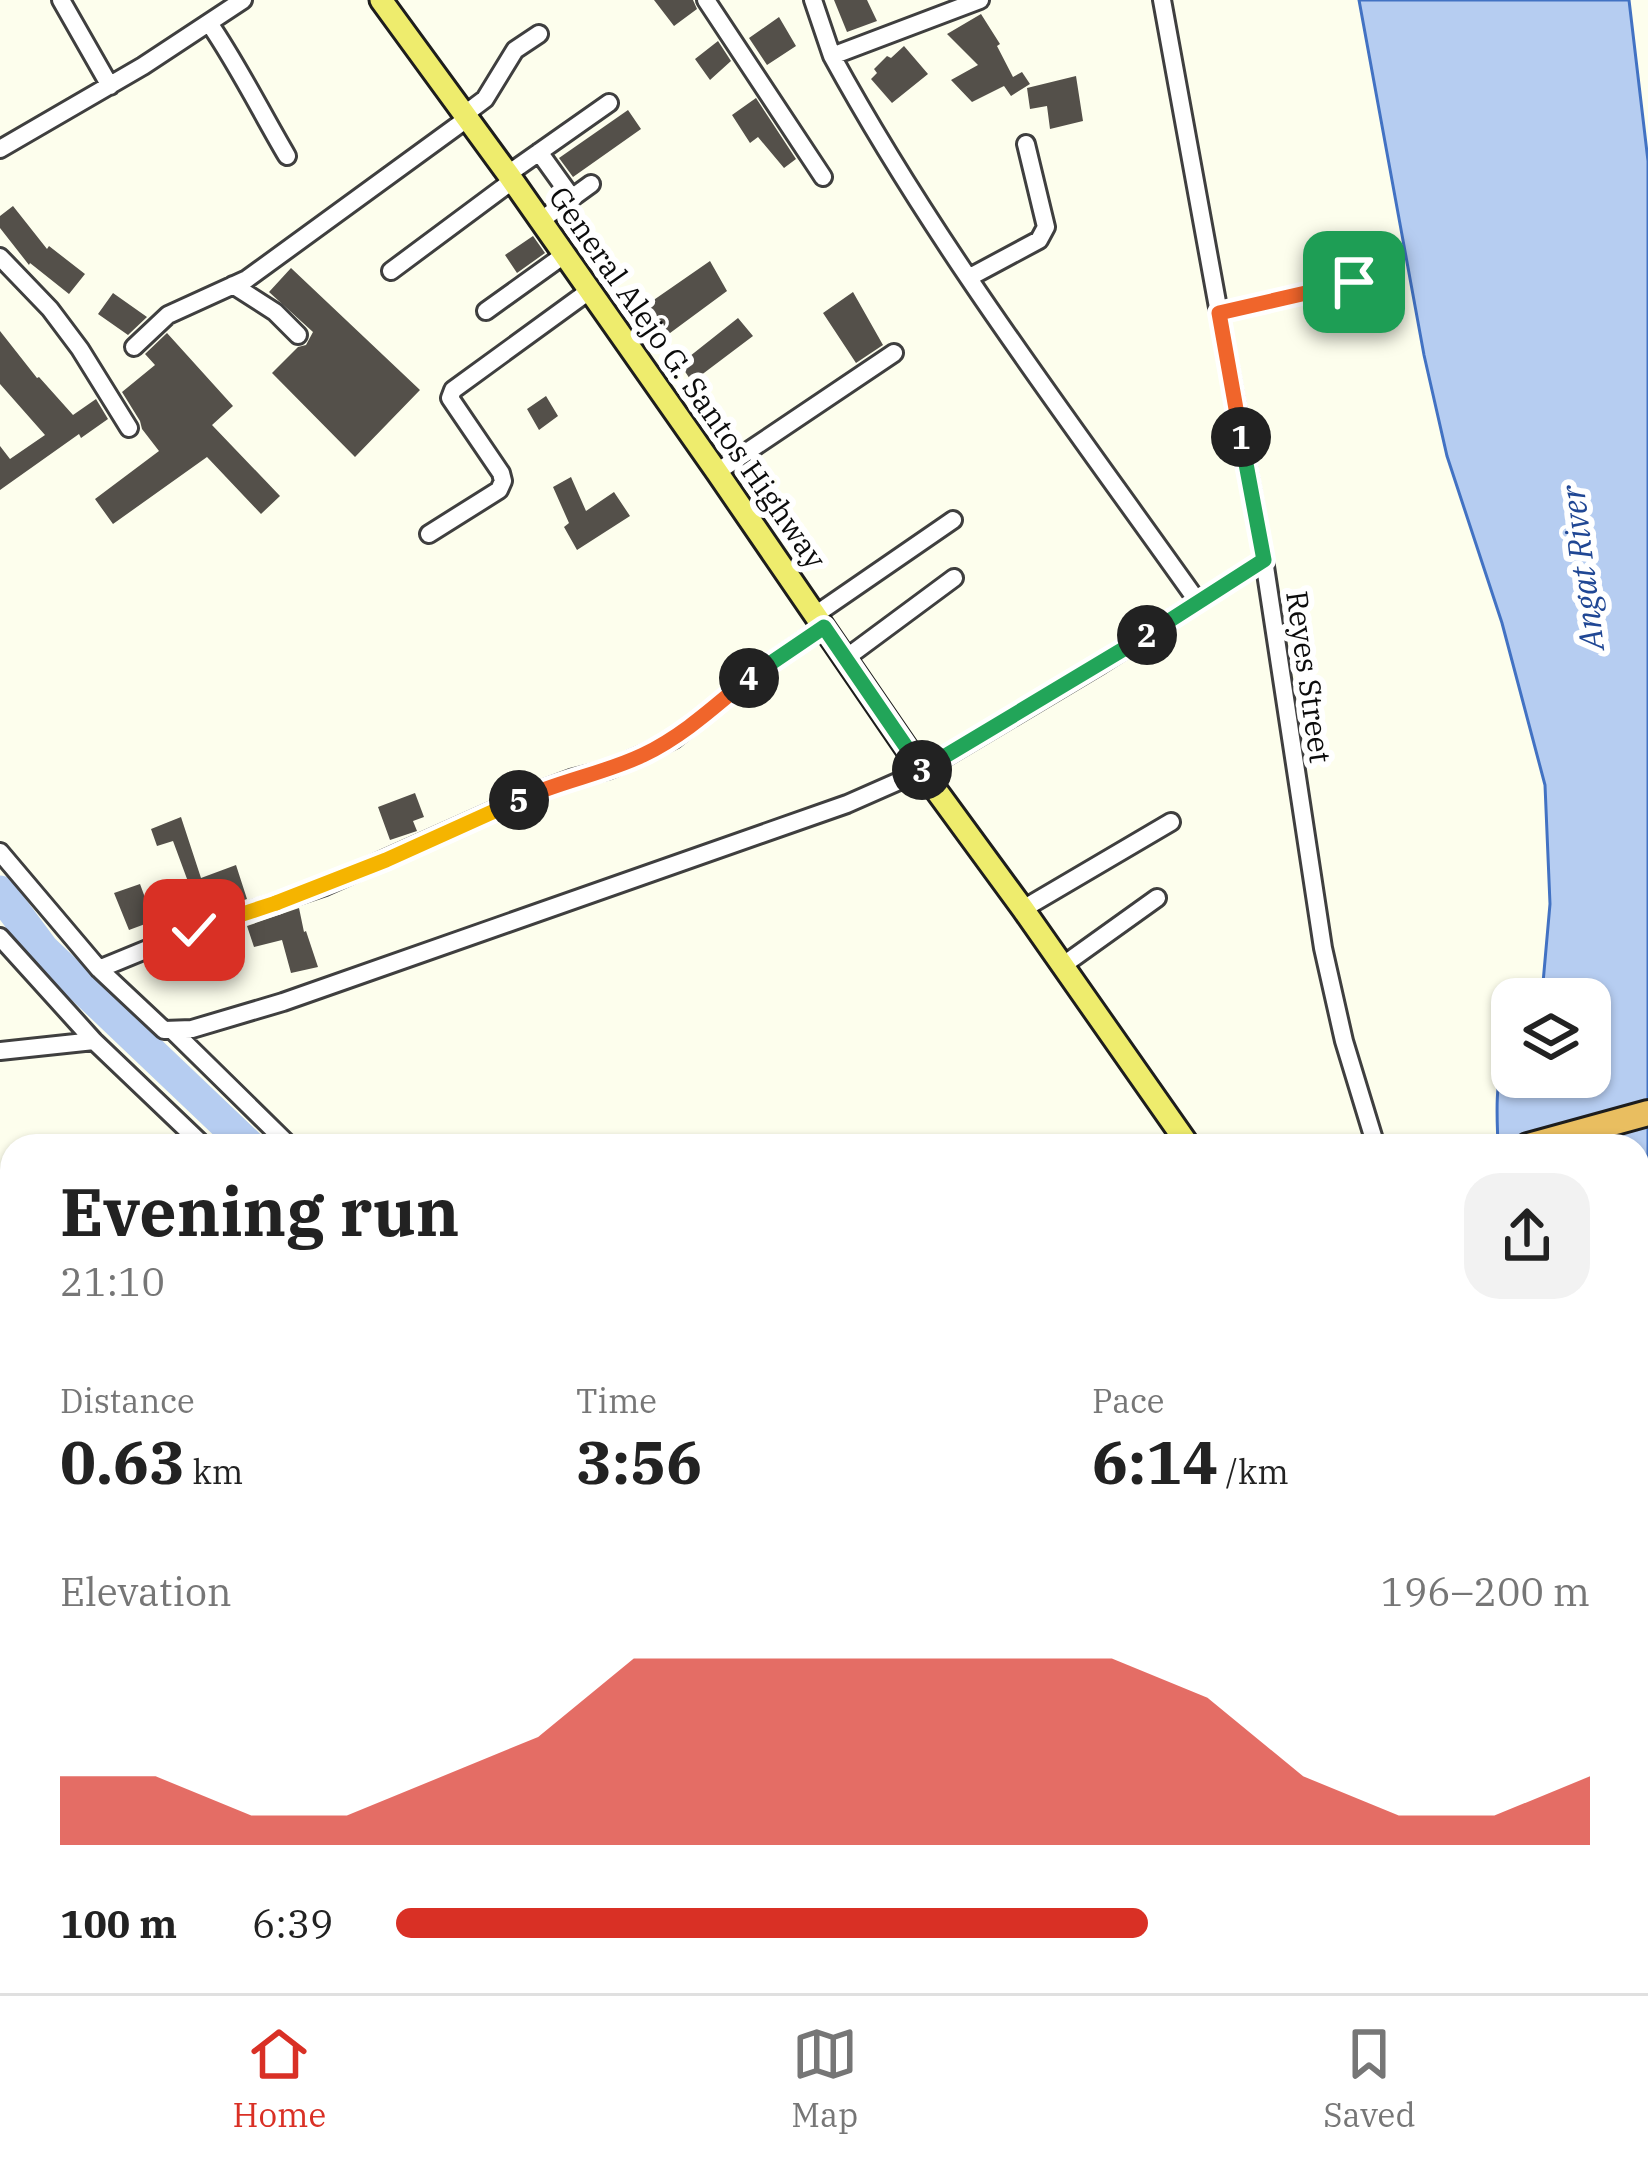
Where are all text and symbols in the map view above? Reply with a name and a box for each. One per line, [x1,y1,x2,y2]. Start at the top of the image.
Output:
street label: General Alejo G. Santos Highway [541,178,835,576]
pin [1303,231,1405,333]
icon: arrive [1321,249,1387,315]
pin: 1 [1211,407,1271,467]
text: 1 [1231,415,1251,458]
water label: Angat River [1550,482,1613,655]
street label: Reyes Street [1278,588,1341,765]
pin: 2 [1117,605,1177,665]
text: 2 [1137,613,1157,656]
pin: 4 [719,648,779,708]
text: 4 [739,656,759,699]
pin: 3 [892,740,952,800]
text: 3 [912,748,932,791]
pin: 5 [489,770,549,830]
text: 5 [509,778,529,821]
pin [143,879,245,981]
icon: check [161,897,227,963]
map controls [1491,978,1611,1098]
button: layers [1491,978,1611,1098]
text: Evening run [60,1168,459,1254]
button: share [1464,1173,1590,1299]
text: 21:10 [60,1256,165,1307]
text: Distance [60,1379,195,1422]
text: Time [576,1379,657,1422]
text: Pace [1092,1379,1165,1422]
text: 0.63 [60,1422,185,1501]
text: 3:56 [576,1422,702,1501]
text: 6:14 [1092,1422,1218,1501]
text: km [185,1450,243,1493]
text: /km [1218,1450,1289,1493]
text: Elevation [60,1566,232,1617]
text: 196–200 m [1380,1566,1590,1617]
text: 100 m [60,1898,177,1949]
text: 6:39 [252,1898,333,1949]
tab: Home [232,2021,326,2136]
tab: Map [791,2021,858,2136]
tab: Saved [1323,2021,1416,2136]

